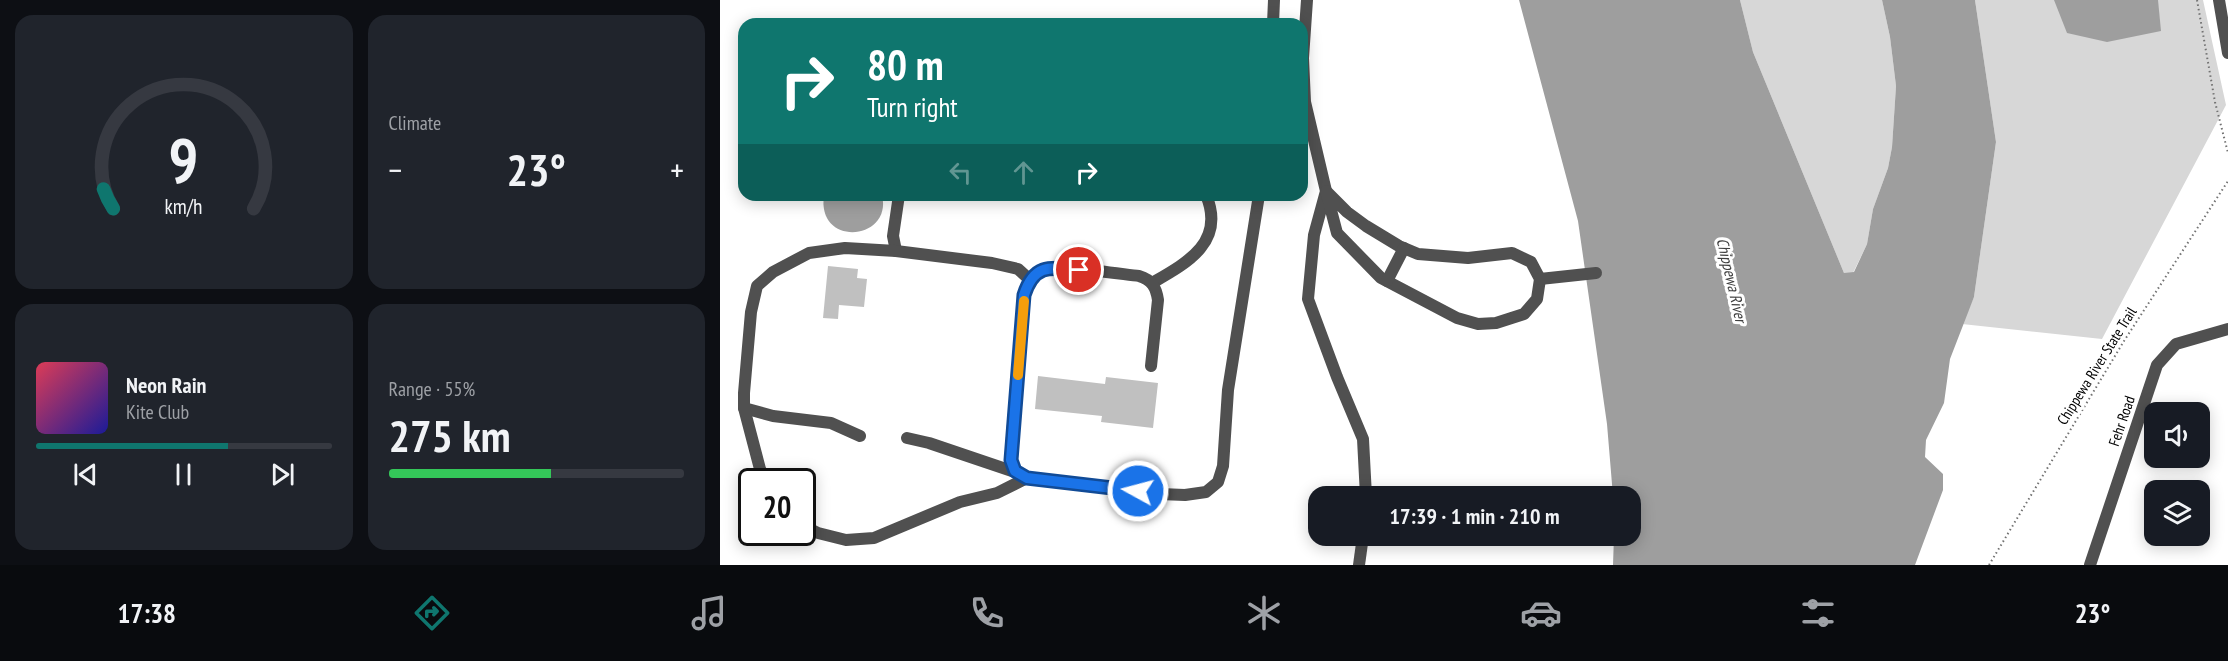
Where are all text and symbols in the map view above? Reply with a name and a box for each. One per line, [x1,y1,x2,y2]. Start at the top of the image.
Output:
text: 80 m [867,37,944,92]
icon: right [768,42,846,120]
text: Turn right [867,90,958,124]
text: Climate [389,110,441,136]
text: 9 [169,119,199,200]
text: 23° [507,140,566,198]
text: − [389,148,402,191]
text: + [670,148,684,191]
icon: left [944,156,977,189]
icon: ahead [1007,156,1040,189]
icon: right [1070,156,1103,189]
text: km/h [165,192,203,220]
water label: Chippewa River [1713,236,1752,327]
pin [1053,244,1104,295]
icon: arrive [1062,253,1095,286]
street label: Chippewa River State Trail [2053,303,2141,428]
text: Neon Rain [126,371,206,399]
text: Range · 55% [389,376,475,402]
street label: Fehr Road [2104,393,2139,448]
text: Kite Club [126,399,189,425]
map controls [2144,402,2210,546]
button: sound [2144,402,2210,468]
text: 275 km [389,406,511,464]
icon: previous [69,458,102,491]
icon: pause [167,458,200,491]
icon: next [266,458,299,491]
position arrow [1106,459,1170,523]
speed limit sign: 20 [738,468,816,546]
button: layers [2144,480,2210,546]
text: 17:39 · 1 min · 210 m [1389,502,1560,530]
icon: directions [411,592,453,634]
icon: music [688,592,730,634]
icon: phone [966,592,1008,634]
icon: climate [1243,592,1285,634]
icon: car [1520,592,1562,634]
icon: filters [1797,592,1839,634]
text: 17:38 [118,596,176,630]
text: 23° [2075,596,2110,630]

